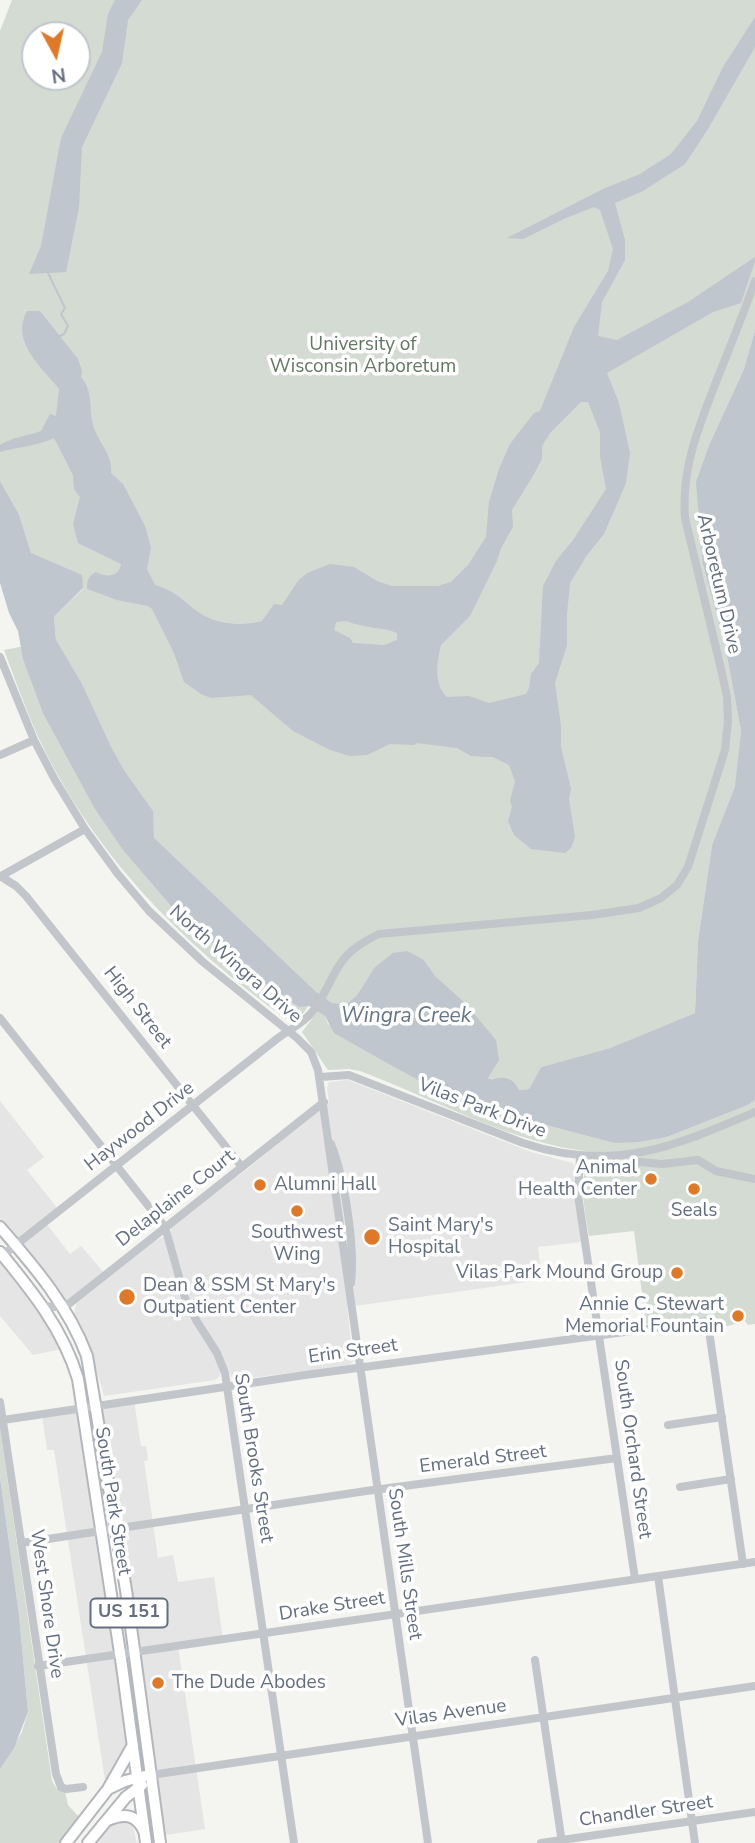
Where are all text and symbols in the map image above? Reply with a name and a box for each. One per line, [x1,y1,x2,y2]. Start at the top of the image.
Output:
north arrow [21,21,91,91]
text: N [50,61,67,89]
park label: University of Wisconsin Arboretum [270,334,456,378]
street label: Arboretum Drive [691,512,745,656]
street label: North Wingra Drive [164,901,306,1029]
street label: High Street [98,963,176,1053]
water label: Wingra Creek [341,1004,471,1030]
street label: Vilas Park Drive [415,1074,549,1144]
street label: Haywood Drive [81,1077,199,1177]
street label: Delaplaine Court [112,1146,240,1252]
place label: Animal Health Center [518,1157,637,1201]
marker: Animal Health Center [643,1171,659,1187]
place label: Alumni Hall [274,1174,376,1196]
marker: Alumni Hall [252,1177,268,1193]
marker: Seals [686,1181,702,1197]
place label: Seals [671,1200,717,1222]
marker: Southwest Wing [289,1203,305,1219]
place label: Saint Mary's Hospital [388,1215,493,1259]
place label: Southwest Wing [251,1222,343,1266]
marker: Saint Mary's Hospital [362,1227,382,1247]
place label: Vilas Park Mound Group [456,1262,663,1284]
marker: Vilas Park Mound Group [669,1265,685,1281]
place label: Dean & SSM St Mary's Outpatient Center [143,1275,335,1319]
marker: Dean & SSM St Mary's Outpatient Center [117,1287,137,1307]
place label: Annie C. Stewart Memorial Fountain [565,1294,724,1338]
marker: Annie C. Stewart Memorial Fountain [730,1308,746,1324]
street label: Erin Street [307,1334,399,1370]
street label: South Orchard Street [608,1358,656,1540]
street label: South Brooks Street [228,1372,278,1544]
street label: South Park Street [89,1425,135,1577]
street label: Emerald Street [418,1441,548,1479]
street label: South Mills Street [382,1487,426,1641]
street label: West Shore Drive [24,1528,68,1680]
street label: Drake Street [277,1587,387,1627]
road number: US 151 [90,1598,168,1628]
place label: The Dude Abodes [172,1672,326,1694]
marker: The Dude Abodes [150,1675,166,1691]
street label: Vilas Avenue [394,1695,508,1733]
street label: Chandler Street [578,1791,714,1833]

